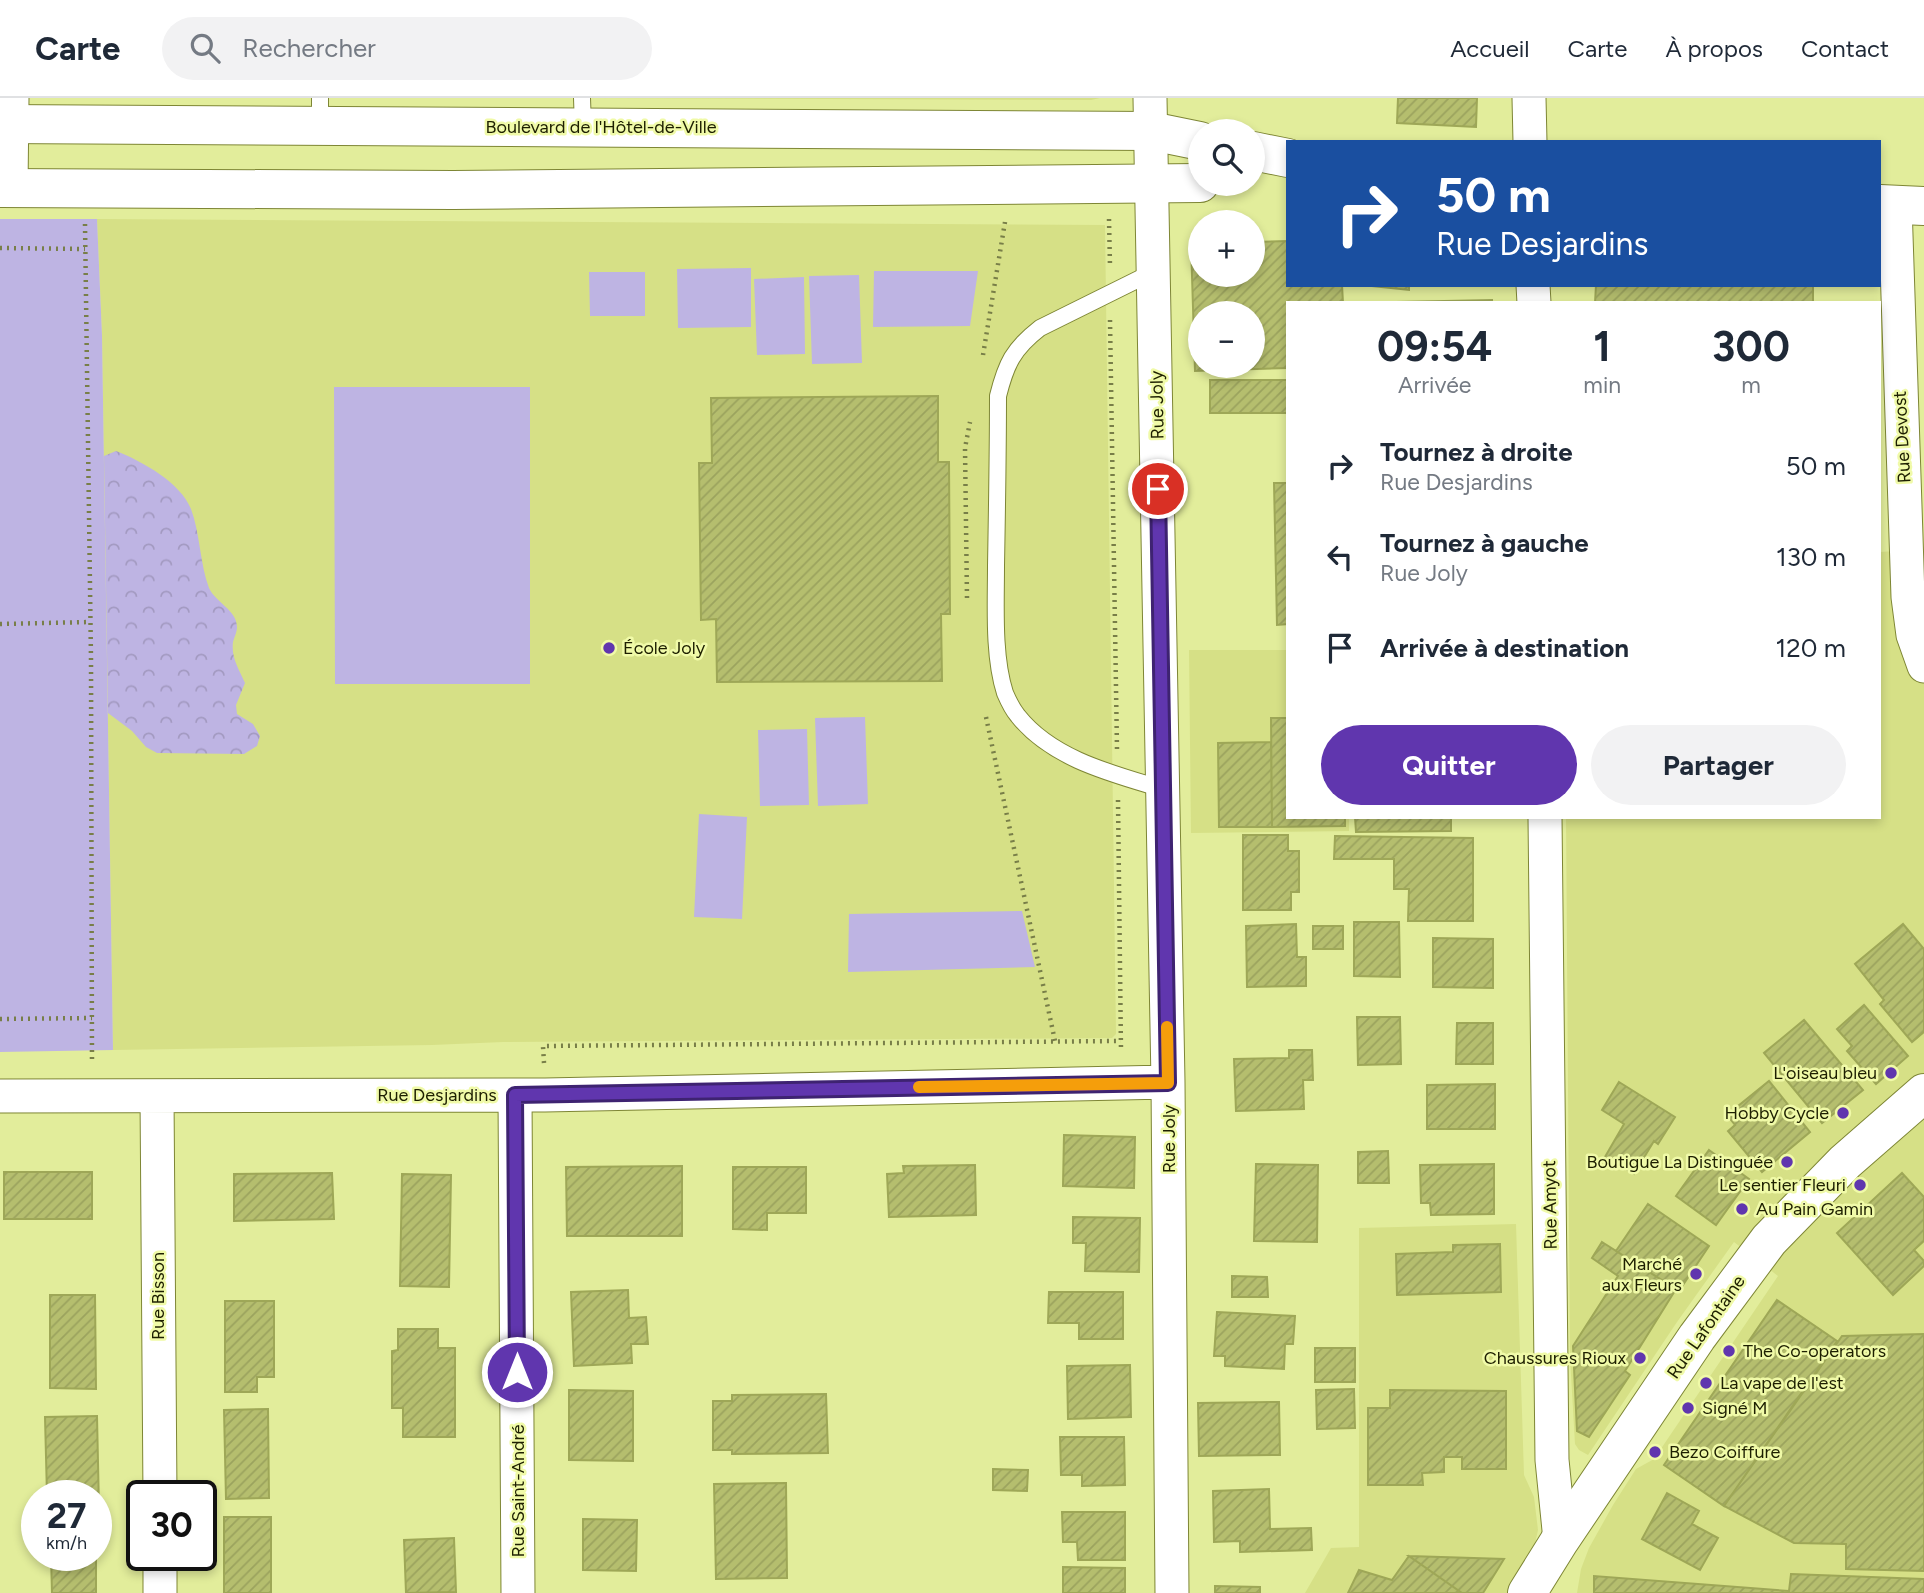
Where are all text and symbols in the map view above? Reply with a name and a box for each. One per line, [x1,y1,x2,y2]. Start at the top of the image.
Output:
search box [162,17,652,80]
text: Carte [35,29,120,68]
icon: search [186,29,224,67]
text: Rechercher [242,32,376,64]
text: Accueil [1450,34,1530,63]
text: Carte [1568,34,1627,63]
text: À propos [1665,34,1763,63]
text: Contact [1801,34,1889,63]
street label: Boulevard de l'Hôtel-de-Ville [485,116,717,138]
map controls [1188,119,1265,378]
button: search [1188,119,1265,196]
text: 50 m [1436,165,1551,224]
icon: right [1321,168,1412,259]
button: + [1188,210,1265,287]
text: Rue Desjardins [1436,225,1648,263]
button: − [1188,301,1265,378]
text: 09:54 [1377,321,1492,372]
text: 1 [1593,321,1611,372]
text: 300 [1712,321,1790,372]
street label: Rue Joly [1145,370,1169,440]
text: Arrivée [1398,371,1471,399]
text: min [1583,371,1621,399]
text: m [1741,371,1761,399]
street label: Rue Devost [1889,390,1915,484]
text: Tournez à droite [1380,436,1573,468]
icon: right [1321,447,1359,485]
text: 50 m [1786,450,1846,482]
pin [1128,459,1188,519]
text: Rue Desjardins [1380,468,1533,496]
icon: arrive [1139,470,1177,508]
text: Tournez à gauche [1380,527,1589,559]
icon: left [1321,538,1359,576]
text: 130 m [1776,541,1846,573]
text: Rue Joly [1380,559,1468,587]
icon: arrive [1321,629,1359,667]
text: Arrivée à destination [1380,632,1629,664]
text: 120 m [1776,632,1846,664]
place label: École Joly [623,637,706,659]
marker: École Joly [601,640,617,656]
button: Quitter [1321,725,1577,805]
button: Partager [1591,725,1846,805]
place label: L'oiseau bleu [1773,1062,1877,1084]
marker: L'oiseau bleu [1883,1065,1899,1081]
street label: Rue Desjardins [377,1084,497,1106]
place label: Hobby Cycle [1725,1102,1829,1124]
street label: Rue Joly [1158,1104,1180,1173]
marker: Hobby Cycle [1835,1105,1851,1121]
place label: Boutigue La Distinguée [1586,1151,1773,1173]
marker: Boutigue La Distinguée [1779,1154,1795,1170]
street label: Rue Amyot [1538,1160,1562,1250]
place label: Le sentier Fleuri [1719,1174,1846,1196]
marker: Le sentier Fleuri [1852,1177,1868,1193]
place label: Au Pain Gamin [1756,1198,1873,1220]
marker: Au Pain Gamin [1734,1201,1750,1217]
street label: Rue Bisson [147,1252,169,1340]
place label: Marché aux Fleurs [1602,1253,1682,1296]
marker: Marché aux Fleurs [1688,1266,1704,1282]
street label: Rue Lafontaine [1662,1271,1750,1383]
position arrow [480,1335,554,1409]
place label: The Co-operators [1743,1340,1886,1362]
marker: The Co-operators [1721,1343,1737,1359]
place label: Chaussures Rioux [1484,1347,1626,1369]
marker: Chaussures Rioux [1632,1350,1648,1366]
place label: La vape de l'est [1720,1372,1844,1394]
marker: La vape de l'est [1698,1375,1714,1391]
place label: Signé M [1702,1397,1767,1419]
marker: Signé M [1680,1400,1696,1416]
street label: Rue Saint-André [507,1424,529,1558]
place label: Bezo Coiffure [1669,1441,1781,1463]
marker: Bezo Coiffure [1647,1444,1663,1460]
speed limit sign: 30 [126,1480,217,1571]
text: 27 [47,1495,86,1537]
text: km/h [46,1532,87,1554]

